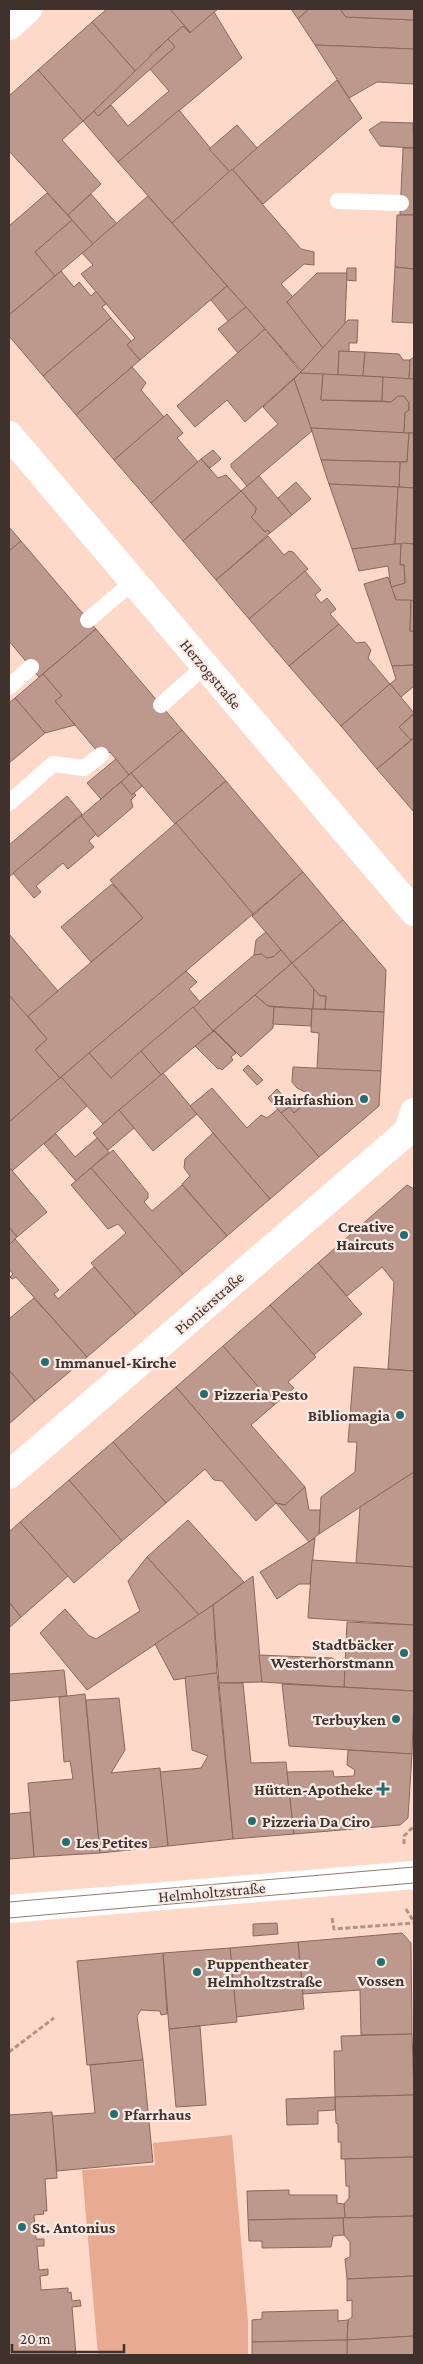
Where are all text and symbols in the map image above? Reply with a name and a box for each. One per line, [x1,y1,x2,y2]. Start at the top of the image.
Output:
street label: Herzogstraße [176,636,245,713]
place label: Hairfashion [273,1091,354,1108]
marker: Hairfashion [358,1093,370,1105]
place label: Creative Haircuts [336,1218,395,1253]
marker: Creative Haircuts [398,1229,410,1241]
street label: Pionierstraße [171,1268,247,1338]
place label: Immanuel-Kirche [55,1354,177,1371]
marker: Immanuel-Kirche [39,1356,51,1368]
place label: Pizzeria Pesto [214,1386,308,1403]
marker: Pizzeria Pesto [198,1388,210,1400]
place label: Bibliomagia [308,1407,390,1424]
marker: Bibliomagia [394,1409,406,1421]
place label: Stadtbäcker Westerhorstmann [270,1636,395,1671]
marker: Stadtbäcker Westerhorstmann [398,1647,410,1659]
place label: Terbuyken [313,1711,386,1728]
marker: Terbuyken [390,1713,402,1725]
place label: Hütten-Apotheke [254,1781,374,1798]
marker: Hütten-Apotheke [377,1783,389,1795]
place label: Pizzeria Da Ciro [262,1813,370,1830]
marker: Pizzeria Da Ciro [246,1815,258,1827]
place label: Les Petites [76,1834,148,1851]
marker: Les Petites [60,1836,72,1848]
street label: Helmholtzstraße [158,1879,266,1905]
place label: Puppentheater Helmholtzstraße [207,1955,323,1990]
marker: Vossen [375,1956,387,1968]
marker: Puppentheater Helmholtzstraße [191,1966,203,1978]
place label: Vossen [357,1972,404,1989]
place label: Pfarrhaus [124,2106,192,2123]
marker: Pfarrhaus [108,2108,120,2120]
place label: St. Antonius [32,2219,116,2236]
marker: St. Antonius [16,2221,28,2233]
scale bar [12,2322,125,2354]
text: 20 m [20,2331,51,2347]

